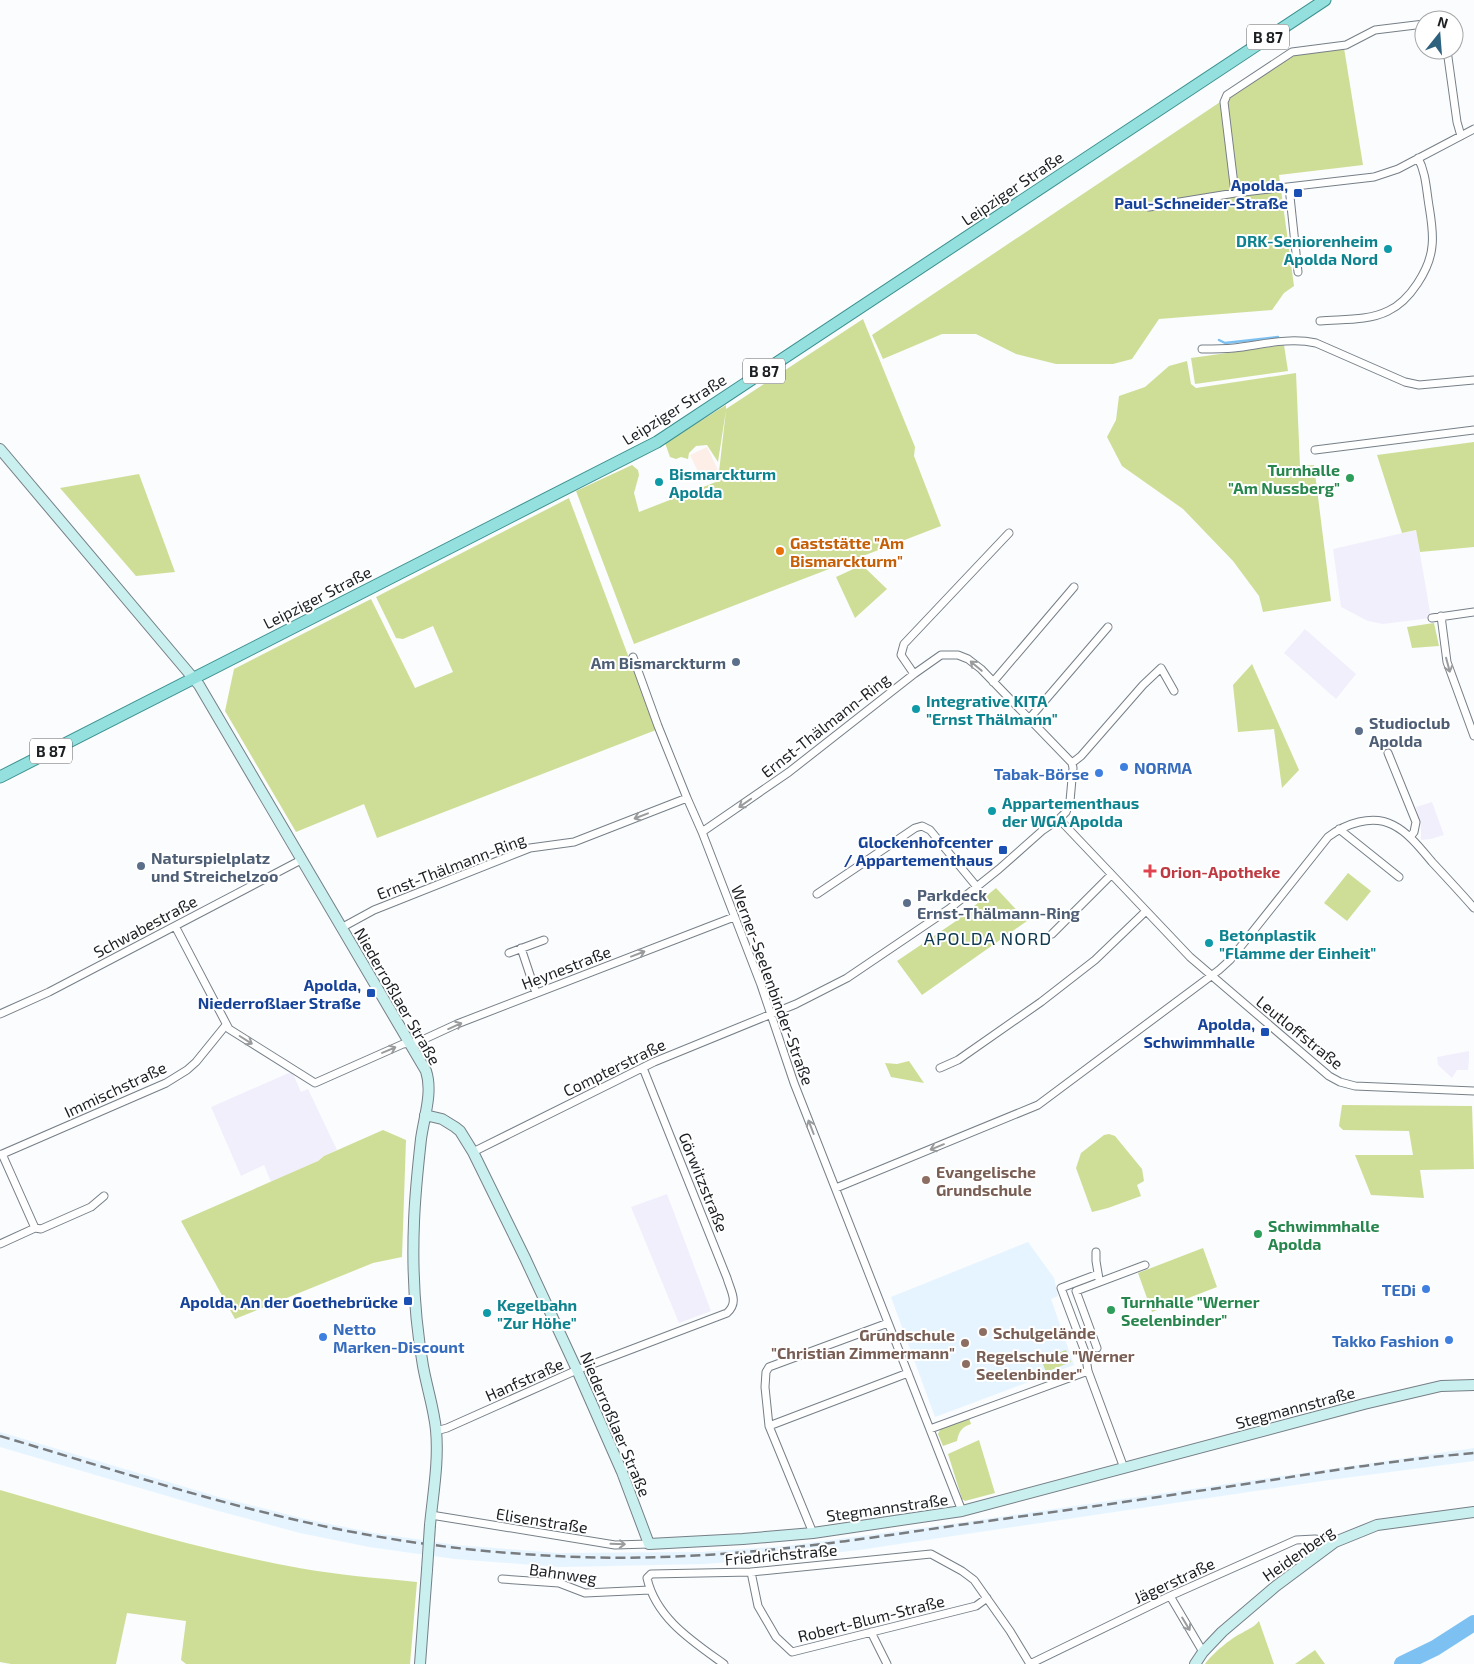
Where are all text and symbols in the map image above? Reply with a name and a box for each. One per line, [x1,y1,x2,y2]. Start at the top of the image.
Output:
north arrow [1414,10,1464,60]
text: N [1436,12,1450,32]
road number: B 87 [1247,24,1289,50]
street label: Leipziger Straße [957,147,1067,229]
place label: Apolda, Paul-Schneider-Straße [1114,175,1288,212]
marker: Apolda, Paul-Schneider-Straße [1292,187,1304,199]
place label: DRK-Seniorenheim Apolda Nord [1236,231,1378,268]
marker: DRK-Seniorenheim Apolda Nord [1382,243,1394,255]
road number: B 87 [743,358,785,384]
street label: Leipziger Straße [619,369,729,449]
place label: Turnhalle "Am Nussberg" [1228,460,1340,497]
place label: Bismarckturm Apolda [669,464,776,501]
marker: Turnhalle "Am Nussberg" [1344,472,1356,484]
marker: Bismarckturm Apolda [653,476,665,488]
place label: Gaststätte "Am Bismarckturm" [790,533,904,570]
marker: Gaststätte "Am Bismarckturm" [774,545,786,557]
street label: Leipziger Straße [260,562,374,632]
place label: Am Bismarckturm [591,653,726,672]
marker: Am Bismarckturm [730,656,742,668]
one-way arrow [1444,656,1454,672]
one-way arrow [970,660,983,671]
street label: Ernst-Thälmann-Ring [757,669,893,781]
place label: Integrative KITA "Ernst Thälmann" [926,691,1058,728]
marker: Integrative KITA "Ernst Thälmann" [910,703,922,715]
place label: Studioclub Apolda [1369,713,1450,750]
marker: Studioclub Apolda [1353,725,1365,737]
road number: B 87 [30,738,72,764]
place label: NORMA [1134,758,1193,777]
marker: NORMA [1118,761,1130,773]
place label: Tabak-Börse [994,764,1089,783]
marker: Tabak-Börse [1093,767,1105,779]
place label: Appartementhaus der WGA Apolda [1002,793,1139,830]
one-way arrow [738,798,752,808]
marker: Appartementhaus der WGA Apolda [986,805,998,817]
one-way arrow [634,812,650,821]
street label: Ernst-Thälmann-Ring [374,829,528,903]
place label: Glockenhofcenter / Appartementhaus [844,832,993,869]
marker: Glockenhofcenter / Appartementhaus [997,844,1009,856]
place label: Naturspielplatz und Streichelzoo [151,848,278,885]
marker: Naturspielplatz und Streichelzoo [135,860,147,872]
place label: Orion-Apotheke [1160,862,1280,881]
marker: Orion-Apotheke [1144,865,1156,877]
street label: Werner-Seelenbinder-Straße [728,882,818,1088]
place label: Parkdeck Ernst-Thälmann-Ring [917,885,1081,922]
street label: Schwabestraße [90,891,200,961]
marker: Parkdeck Ernst-Thälmann-Ring [901,897,913,909]
street label: Niederroßlaer Straße [351,924,445,1068]
place label: Betonplastik "Flamme der Einheit" [1219,925,1376,962]
district label: APOLDA NORD [924,927,1052,949]
marker: Betonplastik "Flamme der Einheit" [1203,937,1215,949]
street label: Heynestraße [519,941,613,993]
one-way arrow [631,948,646,957]
place label: Apolda, Niederroßlaer Straße [198,975,361,1012]
marker: Apolda, Niederroßlaer Straße [365,987,377,999]
street label: Leutloffstraße [1253,991,1347,1073]
place label: Apolda, Schwimmhalle [1143,1014,1255,1051]
one-way arrow [447,1020,462,1030]
marker: Apolda, Schwimmhalle [1259,1026,1271,1038]
street label: Compterstraße [560,1034,668,1100]
one-way arrow [238,1035,252,1045]
one-way arrow [381,1045,396,1055]
street label: Immischstraße [61,1057,169,1121]
one-way arrow [806,1120,815,1135]
street label: Görwitzstraße [675,1129,733,1235]
one-way arrow [930,1143,945,1152]
place label: Evangelische Grundschule [936,1162,1036,1199]
marker: Evangelische Grundschule [920,1174,932,1186]
place label: Schwimmhalle Apolda [1268,1216,1380,1253]
marker: Schwimmhalle Apolda [1252,1228,1264,1240]
place label: TEDi [1382,1280,1416,1299]
marker: TEDi [1420,1283,1432,1295]
place label: Apolda, An der Goethebrücke [180,1292,398,1311]
place label: Turnhalle "Werner Seelenbinder" [1121,1292,1260,1329]
marker: Apolda, An der Goethebrücke [402,1295,414,1307]
place label: Kegelbahn "Zur Höhe" [497,1295,577,1332]
marker: Turnhalle "Werner Seelenbinder" [1105,1304,1117,1316]
marker: Kegelbahn "Zur Höhe" [481,1307,493,1319]
place label: Netto Marken-Discount [333,1319,465,1356]
place label: Schulgelände [993,1323,1096,1342]
place label: Grundschule "Christian Zimmermann" [771,1325,955,1362]
marker: Schulgelände [977,1326,989,1338]
marker: Netto Marken-Discount [317,1331,329,1343]
place label: Takko Fashion [1332,1331,1439,1350]
marker: Takko Fashion [1443,1334,1455,1346]
marker: Grundschule "Christian Zimmermann" [959,1337,971,1349]
place label: Regelschule "Werner Seelenbinder" [976,1346,1135,1383]
street label: Niederroßlaer Straße [577,1349,655,1499]
street label: Hanfstraße [482,1353,566,1405]
marker: Regelschule "Werner Seelenbinder" [960,1358,972,1370]
street label: Stegmannstraße [1233,1382,1357,1432]
street label: Stegmannstraße [825,1489,949,1525]
street label: Elisenstraße [495,1503,589,1537]
street label: Heidenberg [1258,1521,1338,1585]
one-way arrow [609,1540,625,1549]
street label: Friedrichstraße [724,1540,838,1568]
street label: Jägerstraße [1131,1553,1217,1607]
street label: Bahnweg [528,1559,598,1587]
street label: Robert-Blum-Straße [796,1591,946,1645]
one-way arrow [1182,1617,1192,1631]

